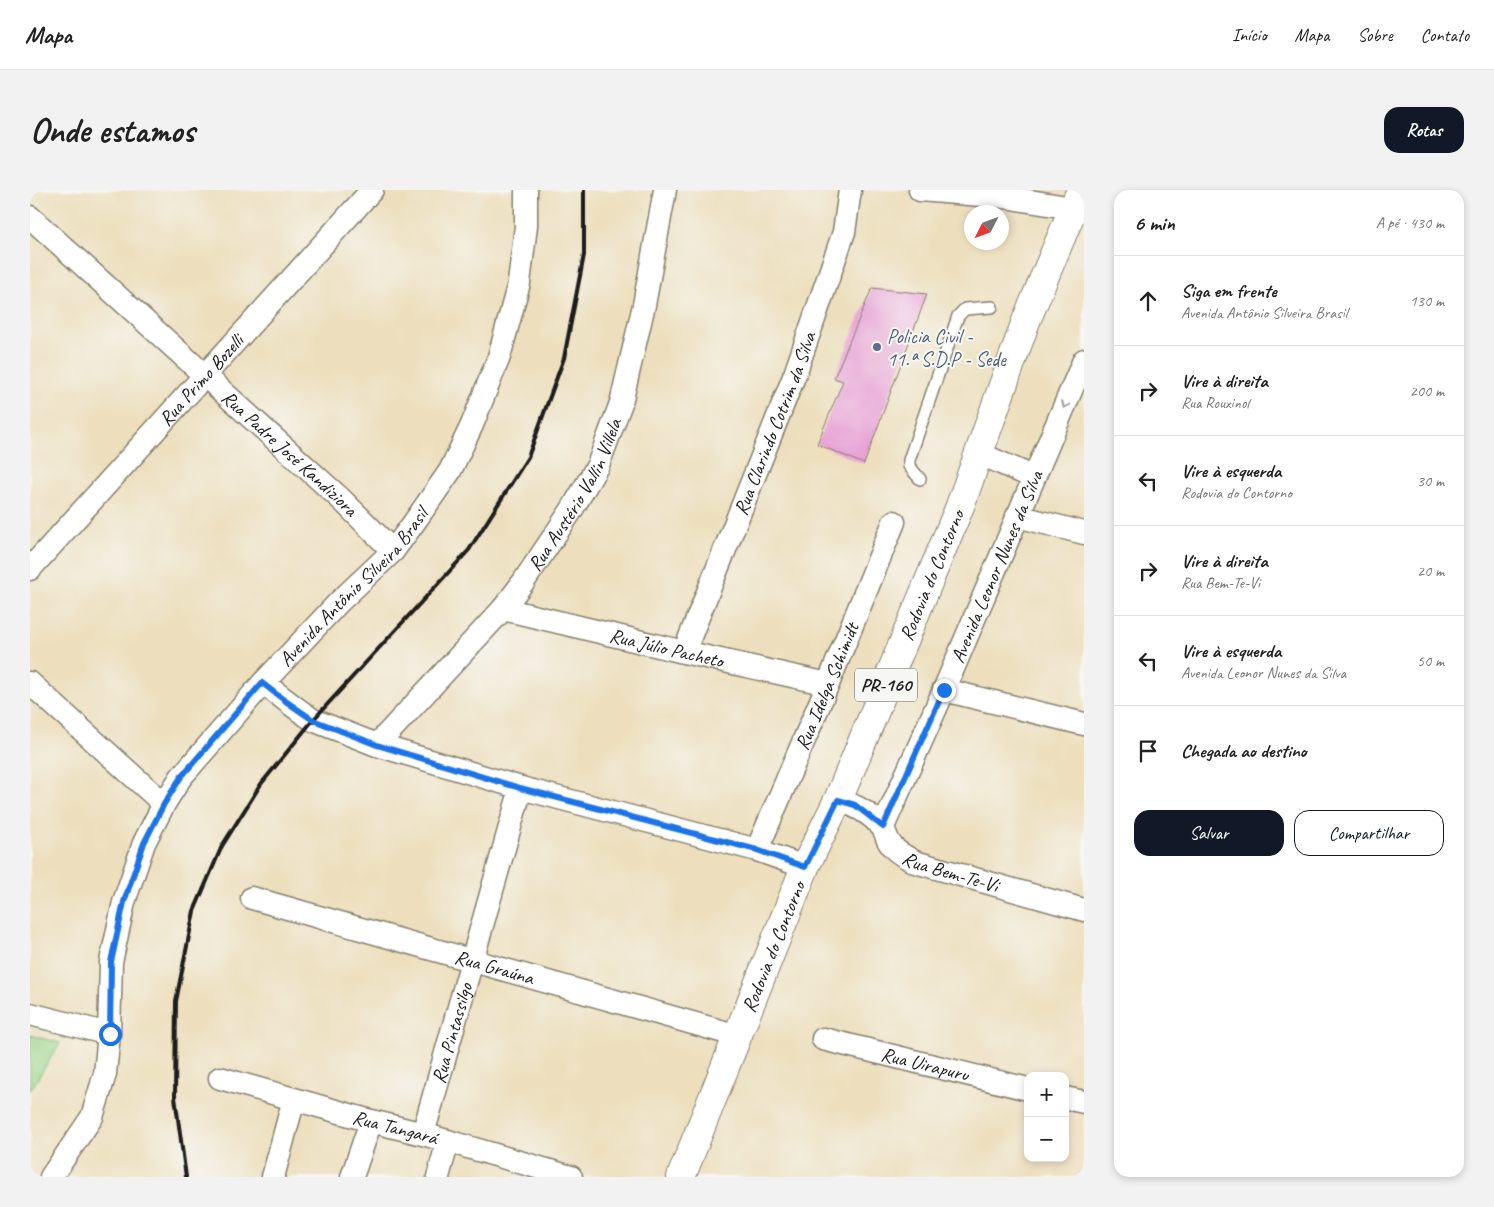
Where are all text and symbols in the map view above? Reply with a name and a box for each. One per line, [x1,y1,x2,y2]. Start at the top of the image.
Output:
text: Mapa [25,20,72,50]
text: Início [1232,24,1267,46]
text: Mapa [1295,24,1329,46]
text: Sobre [1357,24,1393,46]
text: Contato [1421,24,1469,46]
button: Rotas [1384,107,1464,153]
text: Onde estamos [30,108,195,153]
north arrow [964,205,1009,250]
text: 6 min [1134,210,1175,236]
text: A pé · 430 m [1376,213,1444,233]
text: Siga em frente [1181,279,1277,303]
icon: ahead [1134,287,1162,315]
text: 130 m [1410,291,1444,311]
text: Avenida Antônio Silveira Brasil [1181,303,1347,323]
place label: Policia Civil - 11.ª S.D.P - Sede [887,324,1007,372]
street label: Rua Primo Bozelli [153,327,250,431]
street label: Rua Clarindo Cotrim da Silva [728,327,822,518]
marker: Policia Civil - 11.ª S.D.P - Sede [871,341,883,353]
text: Vire à direita [1181,369,1268,393]
icon: right [1134,377,1162,405]
text: 200 m [1410,381,1444,401]
street label: Rua Padre José Kandiziora [216,385,365,523]
text: Rua Rouxinol [1181,393,1249,413]
one-way arrow [1060,400,1071,409]
street label: Rua Austério Vallin Villela [522,414,627,576]
text: Vire à esquerda [1181,459,1281,483]
street label: Avenida Leonor Nunes da Silva [945,465,1049,666]
icon: left [1134,467,1162,495]
text: 30 m [1417,471,1444,491]
text: Rodovia do Contorno [1181,483,1292,503]
street label: Avenida Antônio Silveira Brasil [273,500,435,671]
street label: Rodovia do Contorno [893,504,970,644]
text: Vire à direita [1181,549,1268,573]
icon: right [1134,557,1162,585]
text: 20 m [1417,561,1444,581]
text: Rua Bem-Te-Vi [1181,573,1260,593]
street label: Rua Idelga Schimidt [789,617,865,754]
street label: Rua Júlio Pacheto [607,622,728,673]
text: Vire à esquerda [1181,639,1281,663]
icon: left [1134,647,1162,675]
text: 50 m [1417,651,1444,671]
text: Avenida Leonor Nunes da Silva [1181,663,1346,683]
road number: PR-160 [855,668,917,702]
route end [933,679,956,702]
icon: arrive [1134,737,1162,765]
text: Chegada ao destino [1181,739,1307,763]
button: Salvar [1134,810,1284,856]
button: Compartilhar [1294,810,1444,856]
street label: Rua Bem-Te-Vi [898,845,1004,898]
street label: Rodovia do Contorno [736,876,811,1016]
street label: Rua Graúna [452,944,538,990]
street label: Rua Pintassilgo [426,979,478,1086]
route start [99,1023,122,1046]
street label: Rua Uirapuru [879,1041,973,1087]
map controls [1024,1072,1069,1162]
button: + [1024,1072,1069,1117]
street label: Rua Tangará [350,1104,443,1151]
button: − [1024,1117,1069,1162]

